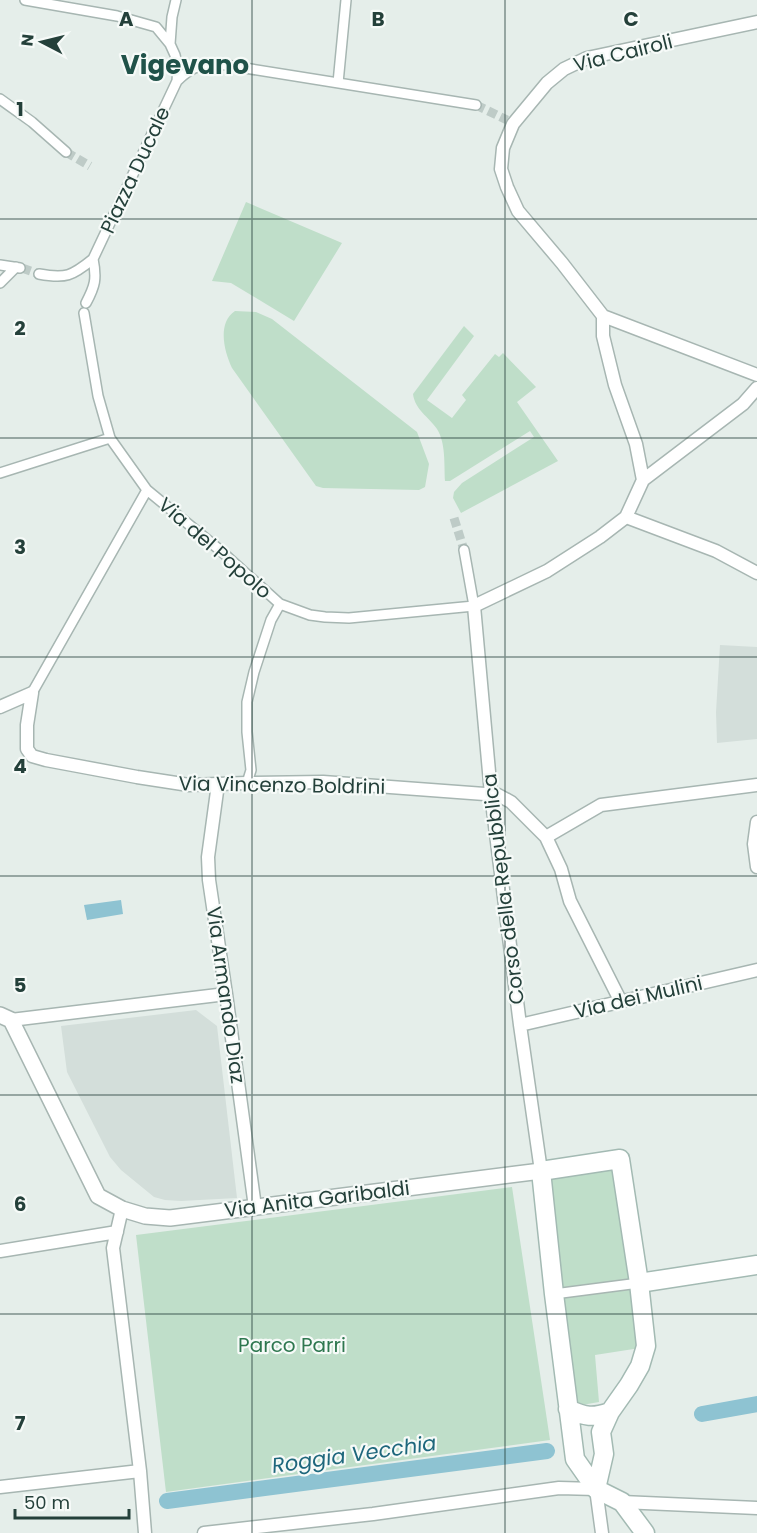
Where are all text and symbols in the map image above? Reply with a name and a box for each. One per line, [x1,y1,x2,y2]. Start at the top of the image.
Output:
text: A [119,5,134,33]
text: B [371,5,385,33]
text: C [623,5,639,33]
north arrow [12,12,72,72]
street label: Via Cairoli [570,27,676,79]
text: N [15,33,40,48]
district label: Vigevano [121,47,249,83]
text: 1 [16,95,24,123]
street label: Piazza Ducale [93,102,177,238]
text: 2 [14,314,26,342]
street label: Via del Popolo [152,491,278,605]
text: 3 [14,533,26,561]
text: 4 [13,752,27,780]
street label: Via Vincenzo Boldrini [178,769,386,801]
street label: Corso della Repubblica [475,772,531,1006]
street label: Via Armando Diaz [200,905,252,1085]
street label: Via dei Mulini [571,969,705,1025]
text: 5 [14,971,27,999]
street label: Via Anita Garibaldi [223,1174,411,1224]
text: 6 [14,1190,26,1218]
park label: Parco Parri [238,1331,346,1359]
text: 7 [15,1409,26,1437]
water label: Roggia Vecchia [270,1428,438,1480]
scale bar [15,1482,129,1520]
text: 50 m [24,1490,70,1515]

